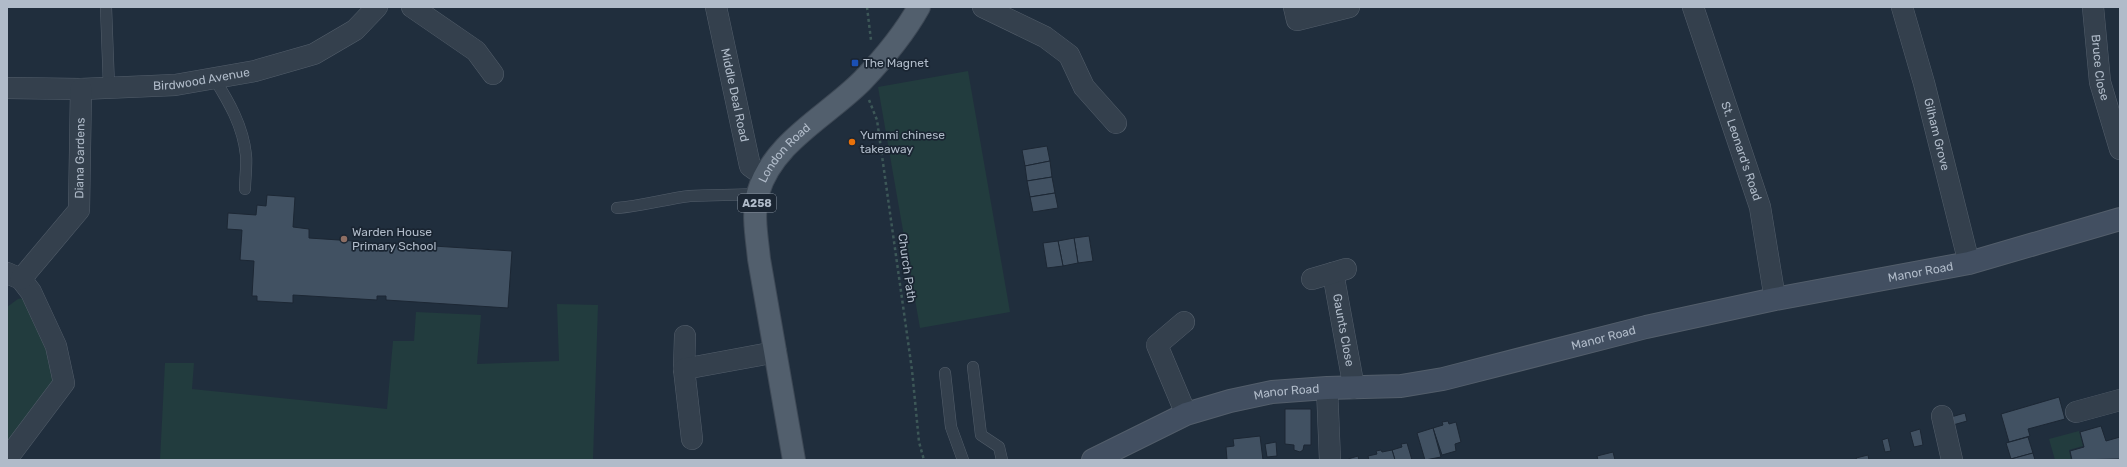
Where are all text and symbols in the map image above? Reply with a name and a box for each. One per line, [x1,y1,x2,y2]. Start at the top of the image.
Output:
street label: Bruce Close [2089,34,2112,103]
street label: Middle Deal Road [718,47,752,143]
place label: The Magnet [863,56,929,70]
marker: The Magnet [850,58,860,68]
street label: Birdwood Avenue [153,65,251,93]
street label: Gilham Grove [1921,97,1953,172]
street label: St. Leonard's Road [1718,100,1764,203]
street label: Diana Gardens [72,117,88,199]
street label: London Road [756,121,813,185]
place label: Yummi chinese takeaway [860,128,945,156]
marker: Yummi chinese takeaway [847,137,857,147]
road number: A258 [738,194,776,212]
place label: Warden House Primary School [352,225,436,253]
street label: Church Path [895,232,919,304]
marker: Warden House Primary School [339,234,349,244]
street label: Manor Road [1887,259,1954,285]
street label: Gaunts Close [1330,293,1357,368]
street label: Manor Road [1570,323,1637,353]
street label: Manor Road [1252,382,1320,403]

